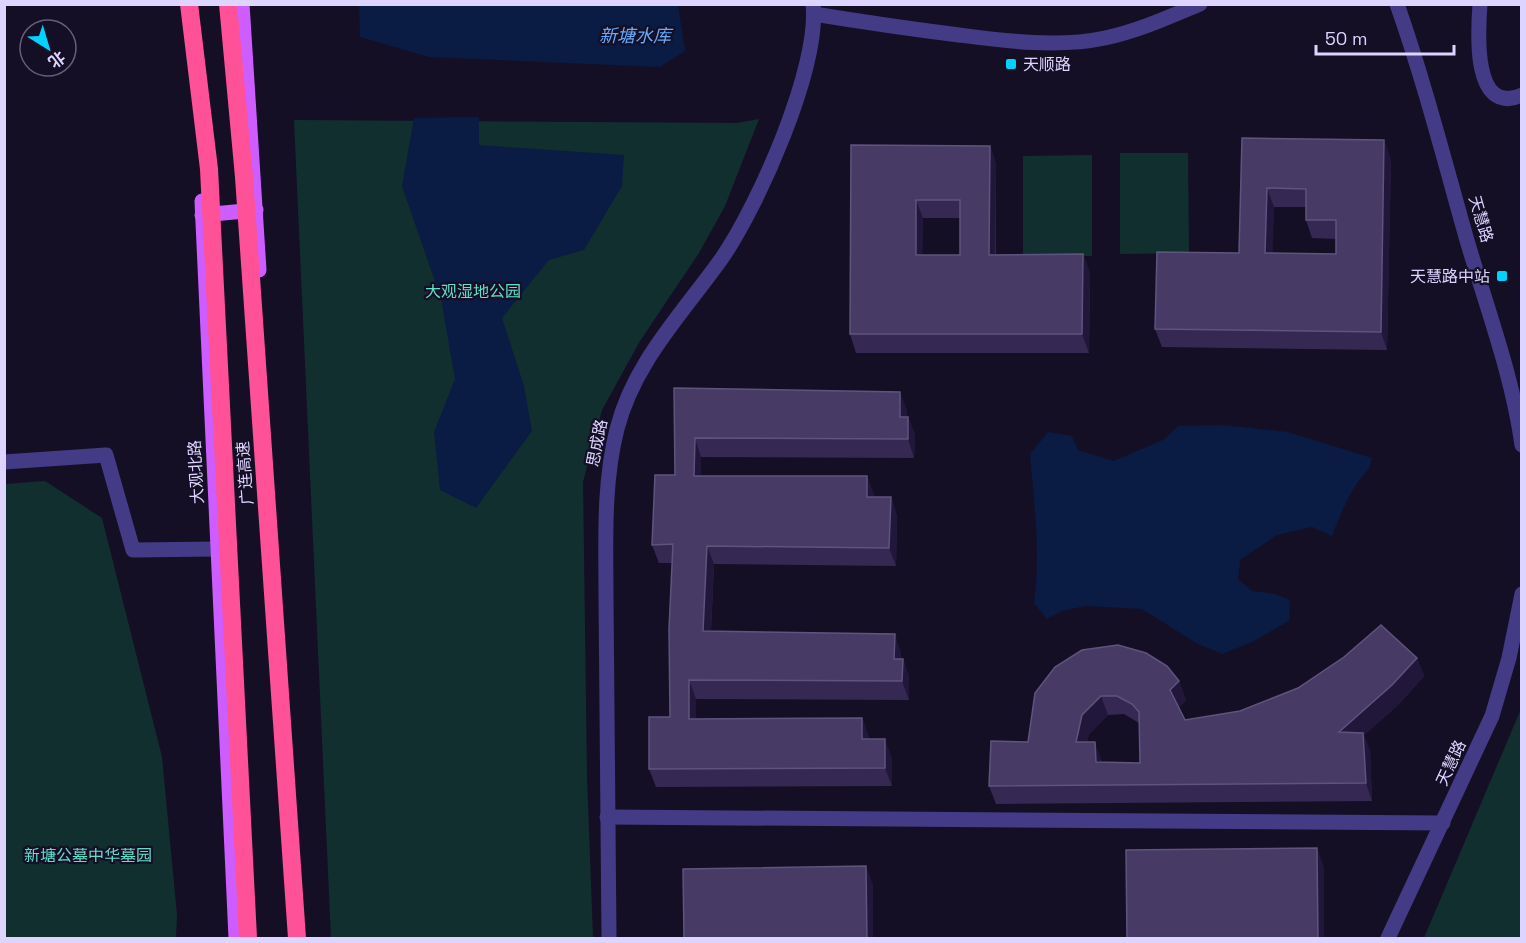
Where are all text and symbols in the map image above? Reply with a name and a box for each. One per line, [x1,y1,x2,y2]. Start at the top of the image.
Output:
north arrow [18,18,78,78]
scale bar [1316,18,1454,56]
water label: 新塘水库 [599,24,674,47]
text: 50 m [1325,27,1367,50]
text: 北 [44,46,69,73]
place label: 天顺路 [1023,54,1071,75]
marker: 天顺路 [1004,57,1018,71]
street label: 天慧路 [1464,193,1498,245]
place label: 天慧路中站 [1410,266,1490,287]
marker: 天慧路中站 [1495,269,1509,283]
park label: 大观湿地公园 [425,281,521,302]
street label: 思成路 [582,417,612,469]
street label: 大观北路 [184,439,208,505]
street label: 广连高速 [232,440,258,506]
street label: 天慧路 [1431,737,1471,789]
park label: 新塘公墓中华墓园 [24,845,152,866]

